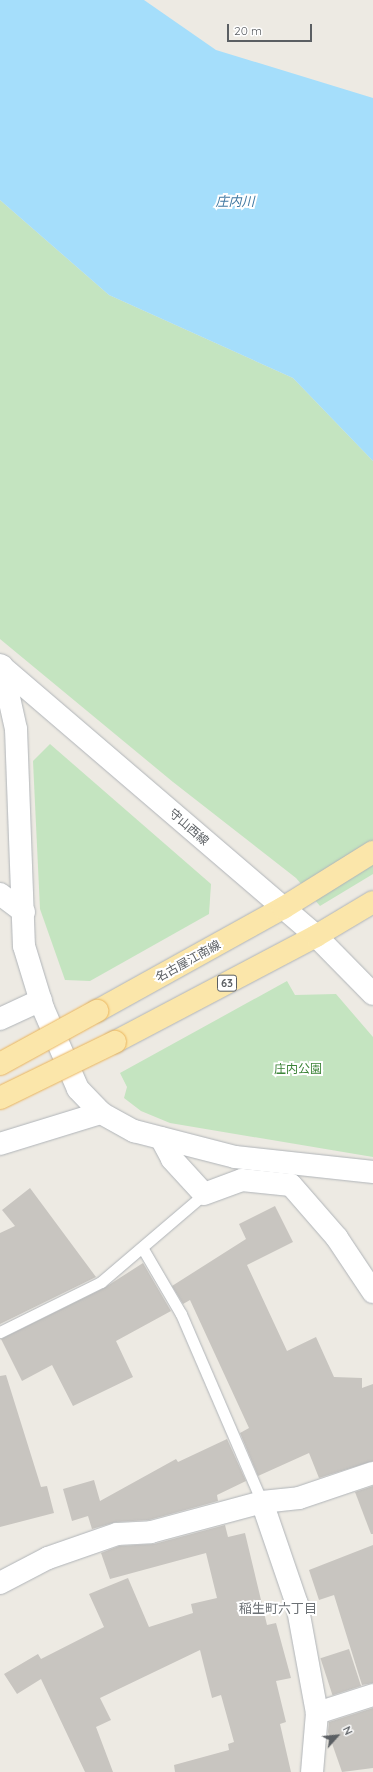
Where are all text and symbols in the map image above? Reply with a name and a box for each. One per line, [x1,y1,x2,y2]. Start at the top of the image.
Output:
scale bar [229,16,314,42]
text: 20 m [234,23,262,38]
water label: 庄内川 [216,193,254,209]
street label: 守山西線 [166,806,212,848]
street label: 名古屋江南線 [153,937,223,985]
road number: 63 [217,974,237,992]
park label: 庄内公園 [274,1062,322,1076]
district label: 稲生町六丁目 [239,1600,317,1616]
north arrow [317,1716,357,1756]
text: N [340,1724,356,1737]

